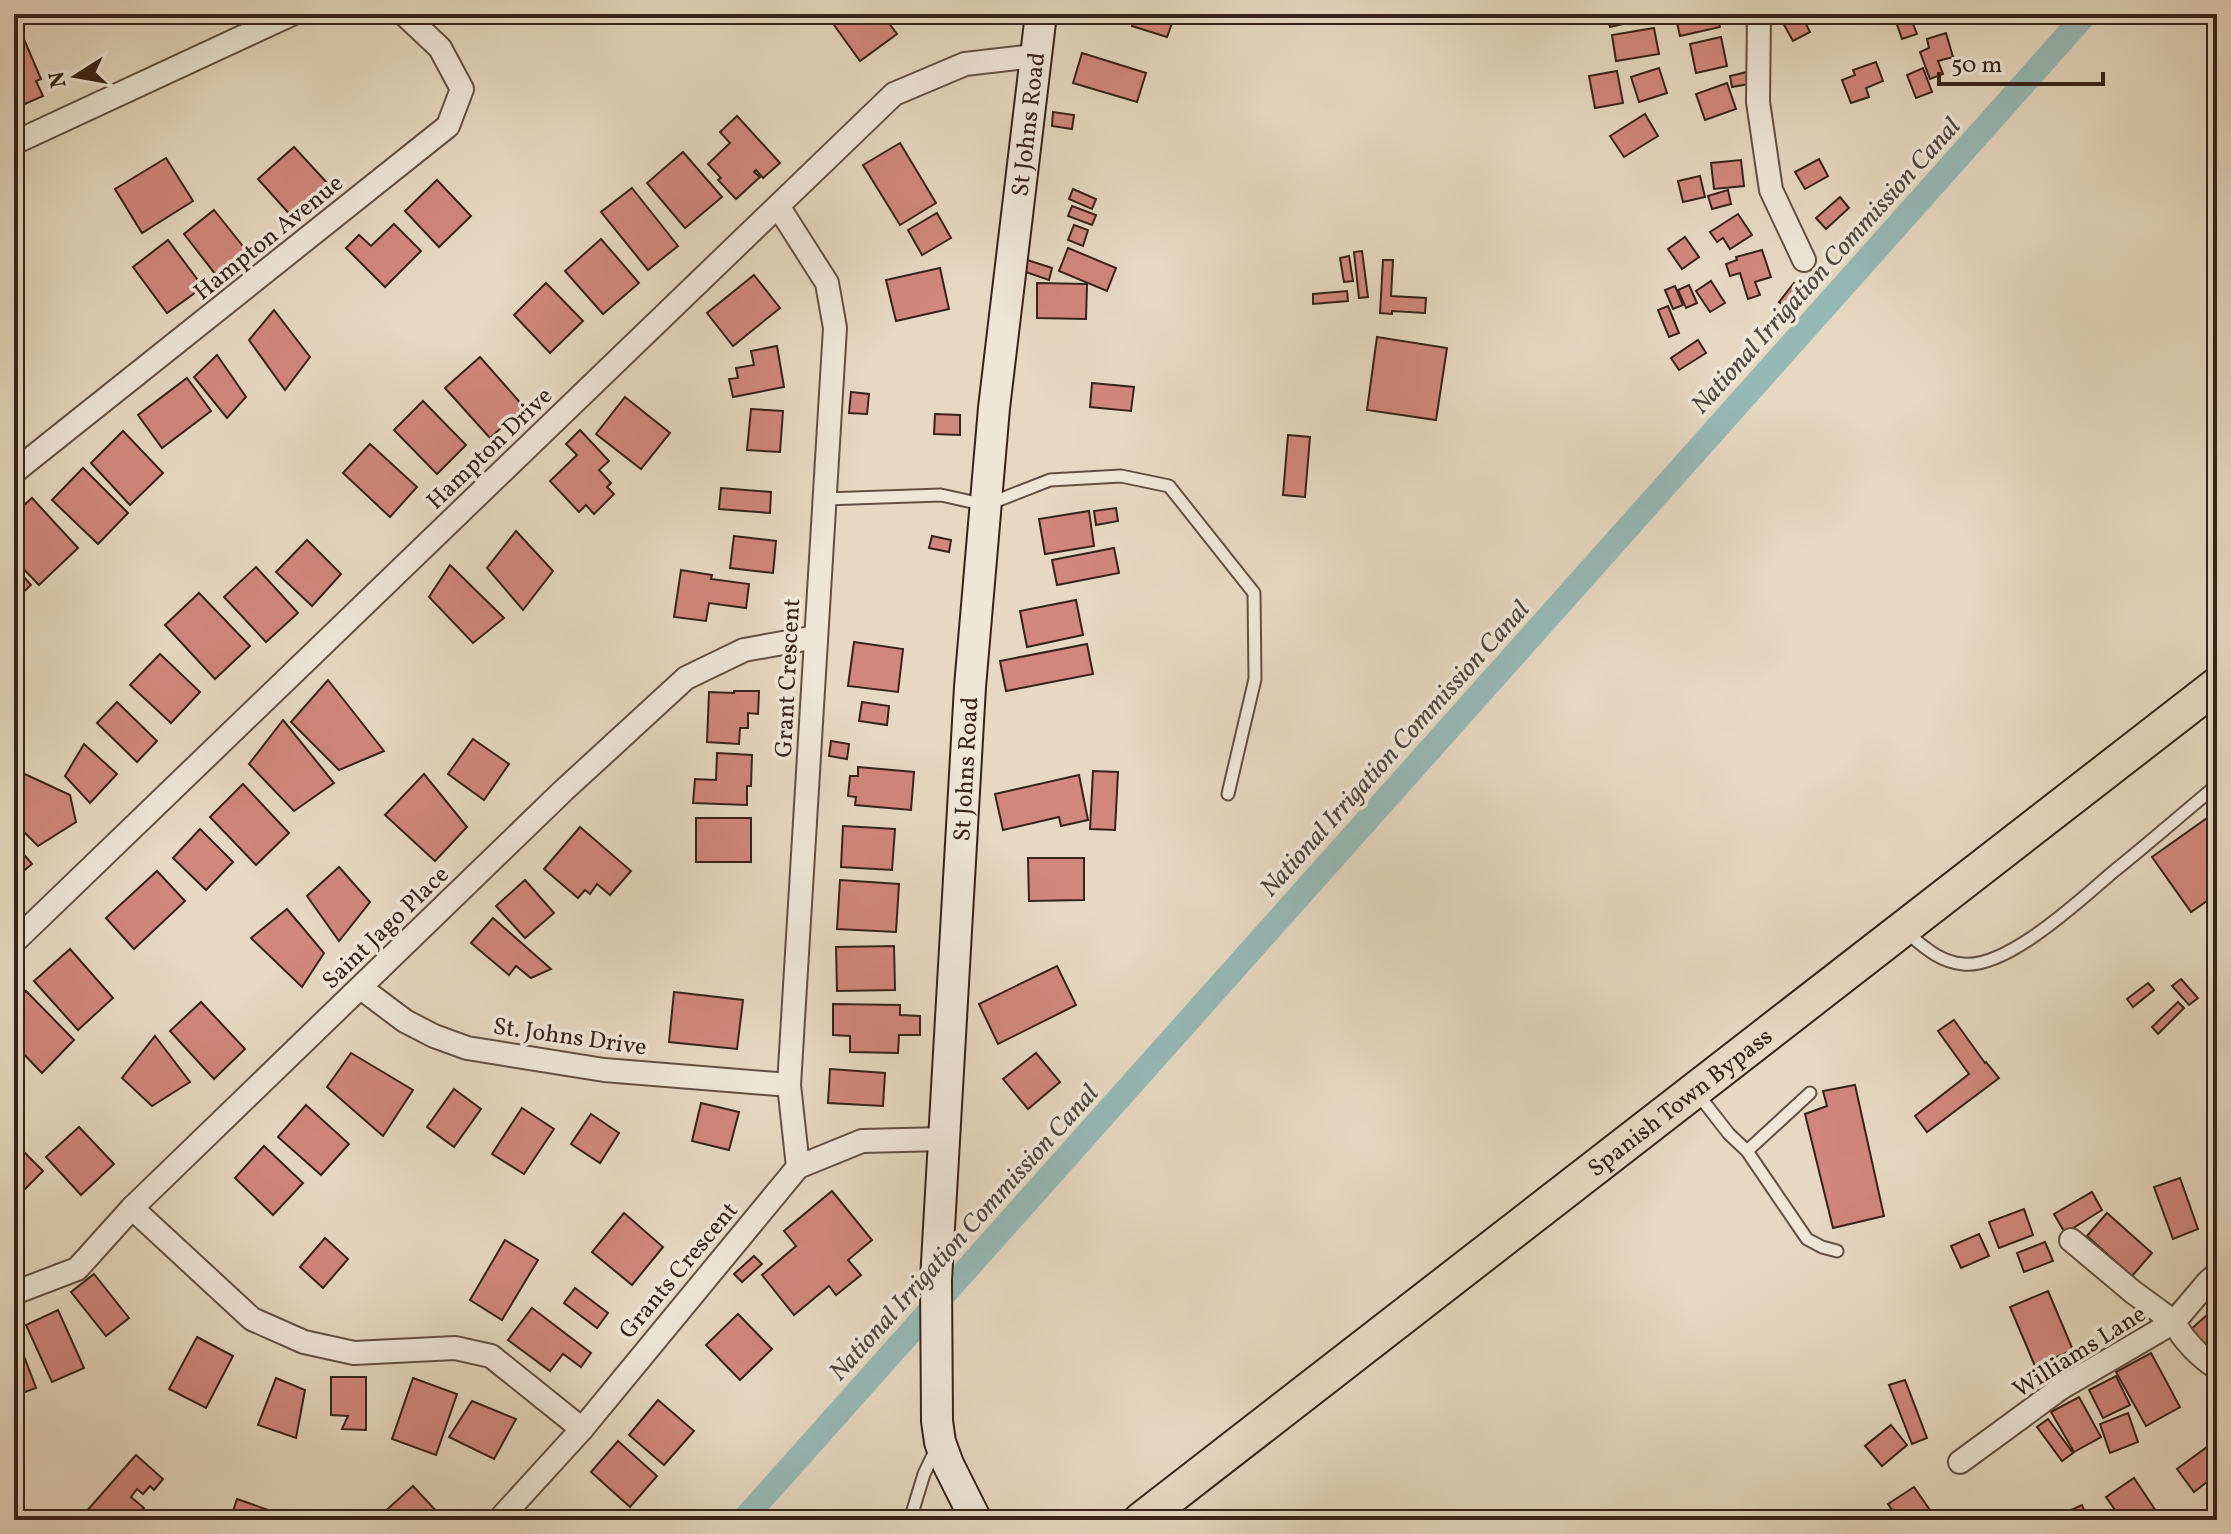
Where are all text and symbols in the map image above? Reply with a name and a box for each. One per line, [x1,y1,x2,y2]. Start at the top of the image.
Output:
north arrow [36,36,116,116]
scale bar [1939,36,2103,86]
text: 50 m [1951,49,2003,83]
street label: St Johns Road [1004,51,1055,198]
text: N [42,69,76,90]
water label: National Irrigation Commission Canal [1683,110,1970,422]
street label: Hampton Avenue [187,168,351,310]
street label: Hampton Drive [420,380,561,519]
water label: National Irrigation Commission Canal [1252,593,1539,905]
street label: Grant Crescent [768,598,810,759]
street label: St Johns Road [946,696,988,842]
street label: Saint Jago Place [315,859,457,998]
street label: St. Johns Drive [491,1010,649,1066]
street label: Spanish Town Bypass [1581,1021,1781,1186]
water label: National Irrigation Commission Canal [821,1077,1108,1389]
street label: Grants Crescent [612,1195,747,1347]
street label: Williams Lane [2007,1298,2153,1407]

